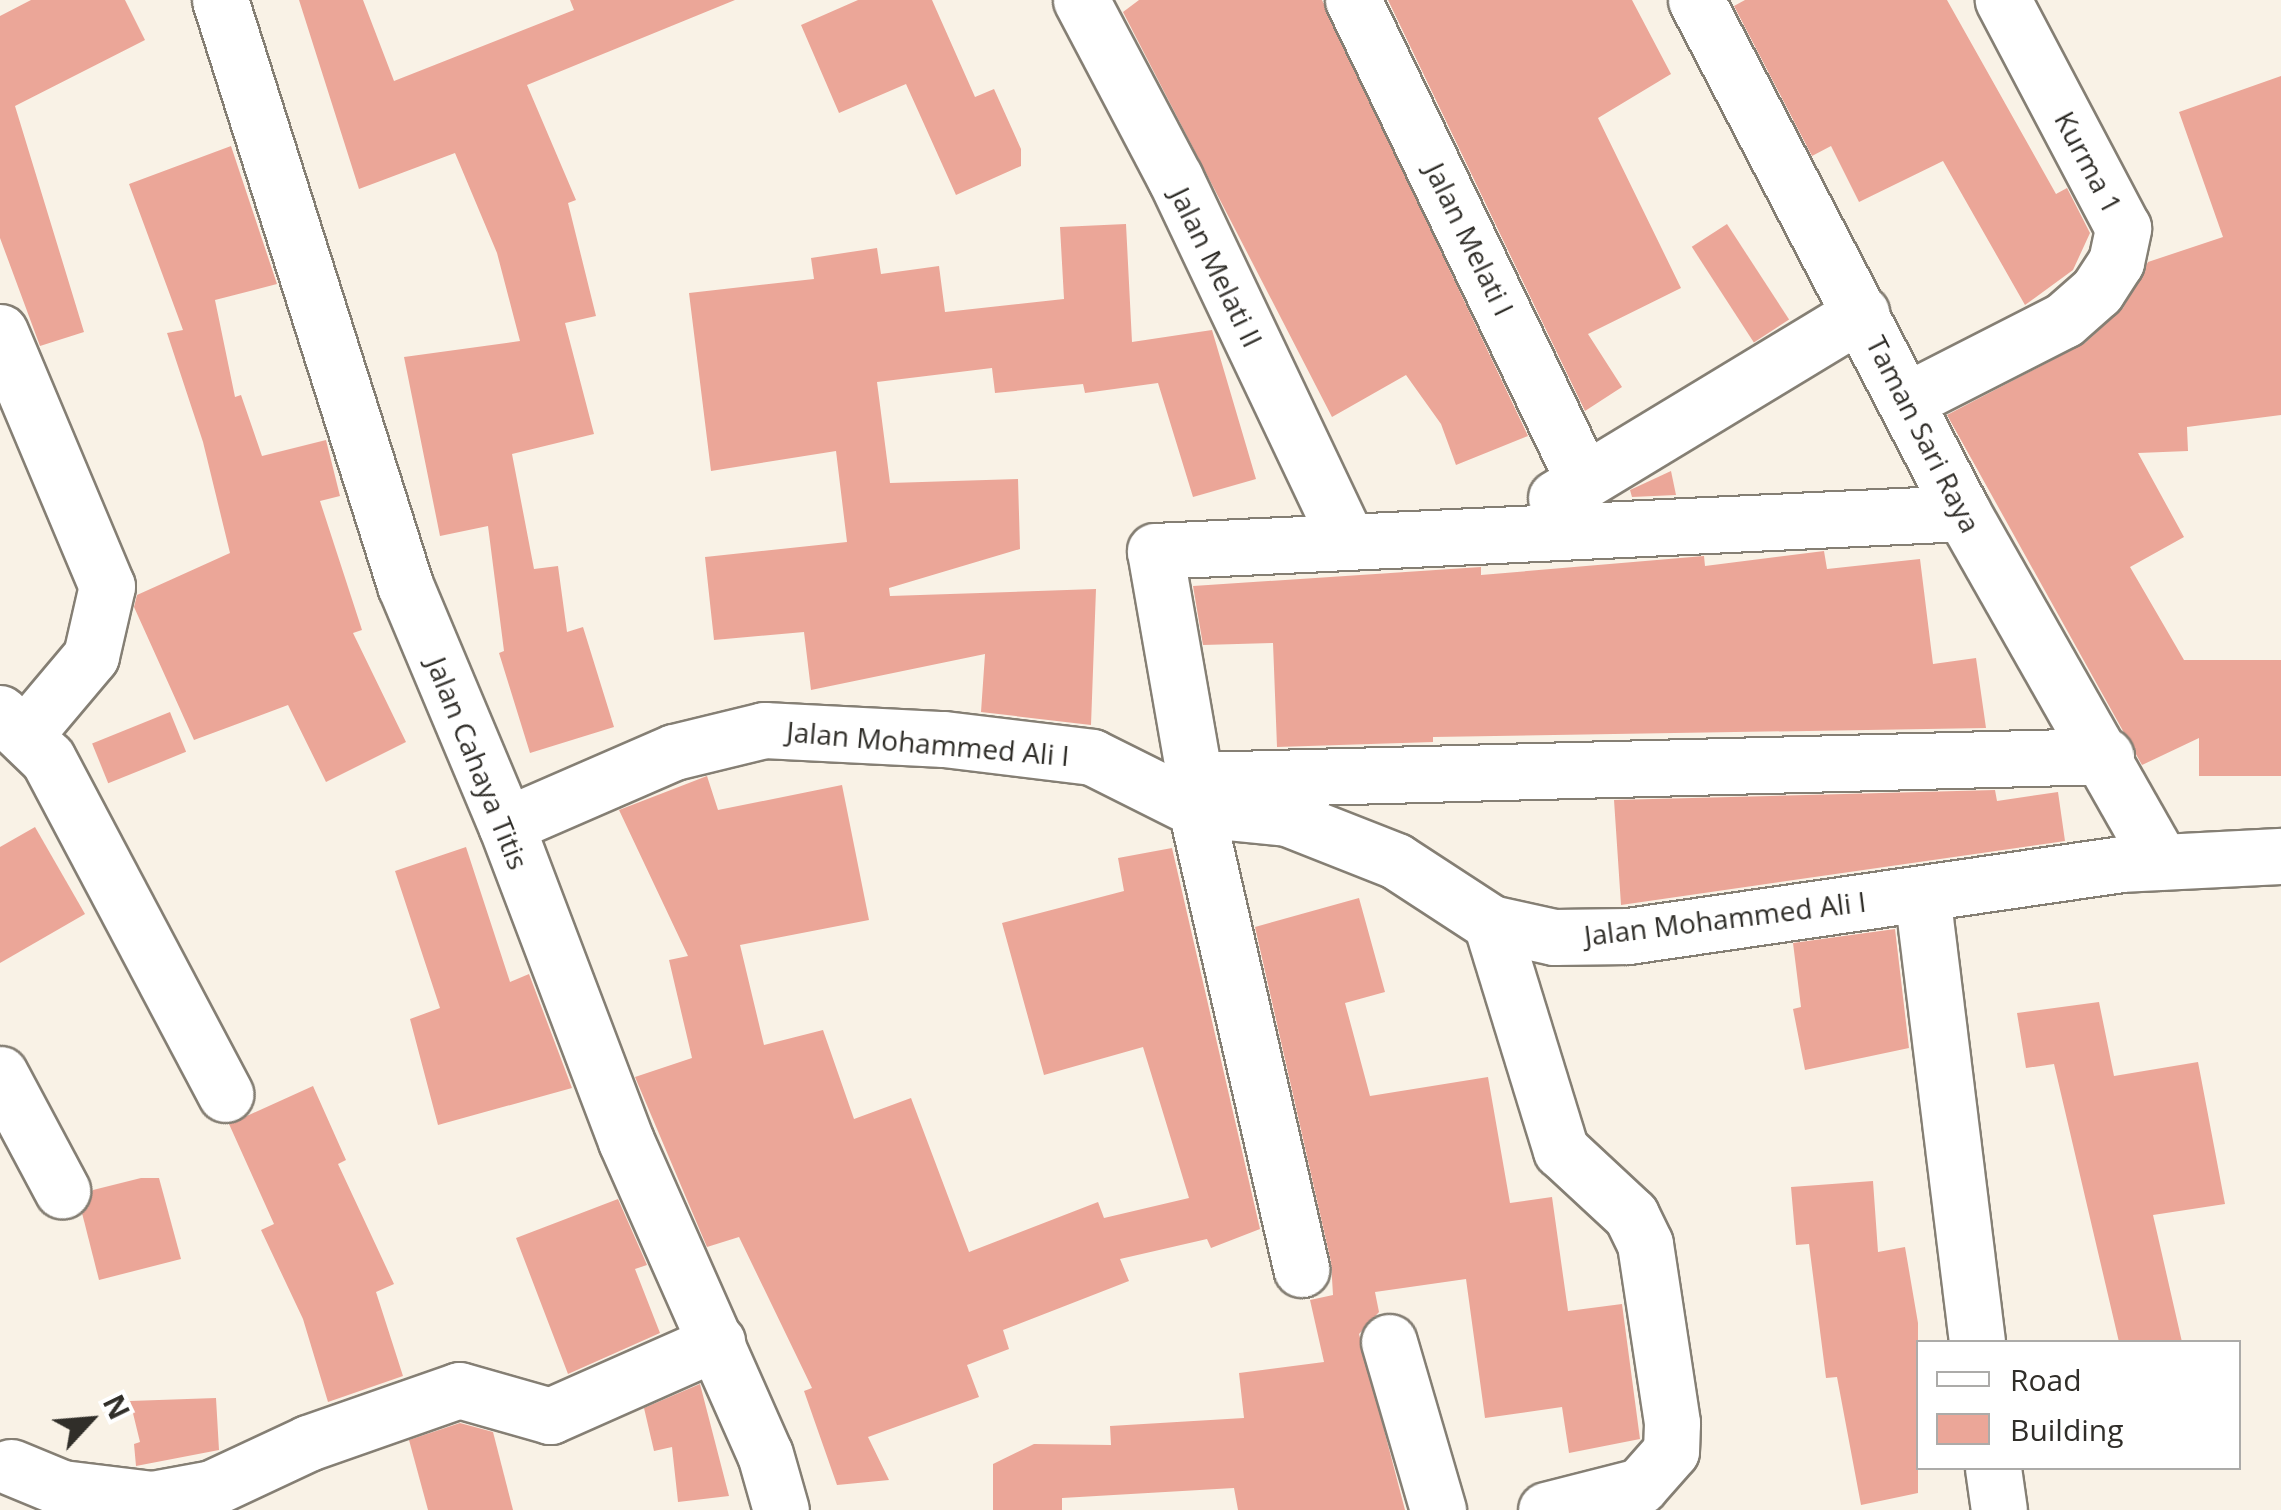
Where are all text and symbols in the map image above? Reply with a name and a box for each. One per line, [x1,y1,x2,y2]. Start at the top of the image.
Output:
street label: Kurma 1 [2048,105,2130,219]
street label: Jalan Melati I [1419,157,1521,321]
street label: Jalan Melati II [1164,182,1270,352]
street label: Taman Sari Raya [1860,330,1988,538]
street label: Jalan Cahaya Titis [420,652,536,874]
street label: Jalan Mohammed Ali I [785,714,1071,772]
street label: Jalan Mohammed Ali I [1582,884,1868,952]
legend [1916,1340,2241,1470]
text: Road [2010,1359,2082,1400]
north arrow [40,1370,140,1470]
text: N [95,1388,139,1425]
text: Building [2010,1409,2124,1450]

